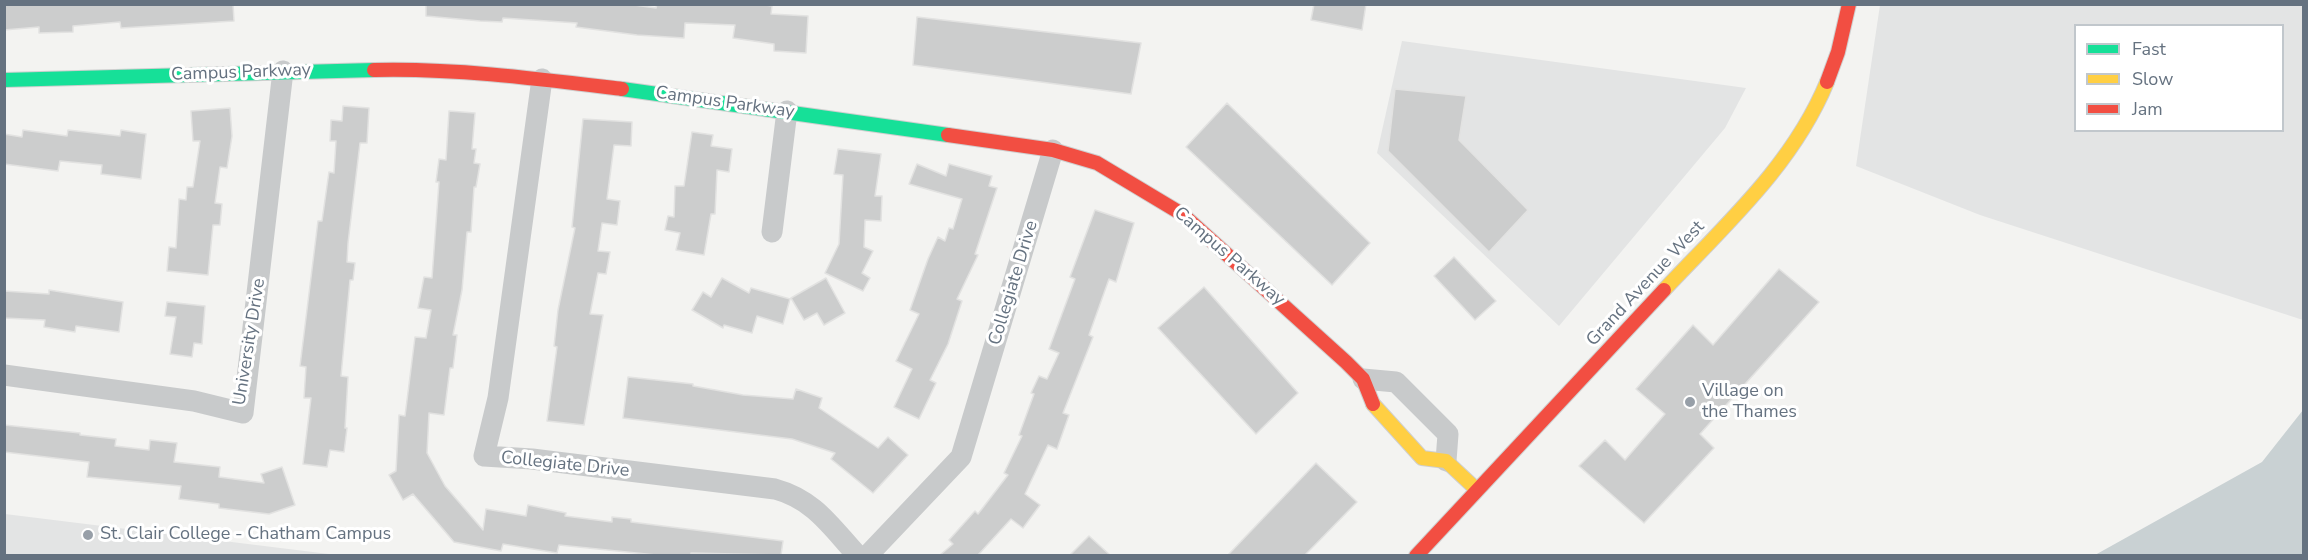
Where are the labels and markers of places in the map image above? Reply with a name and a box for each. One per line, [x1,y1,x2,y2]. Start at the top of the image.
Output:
place label: Village on the Thames [1702,381,1797,424]
marker: Village on the Thames [1683,395,1697,409]
place label: St. Clair College - Chatham Campus [100,524,391,546]
marker: St. Clair College - Chatham Campus [81,528,95,542]

